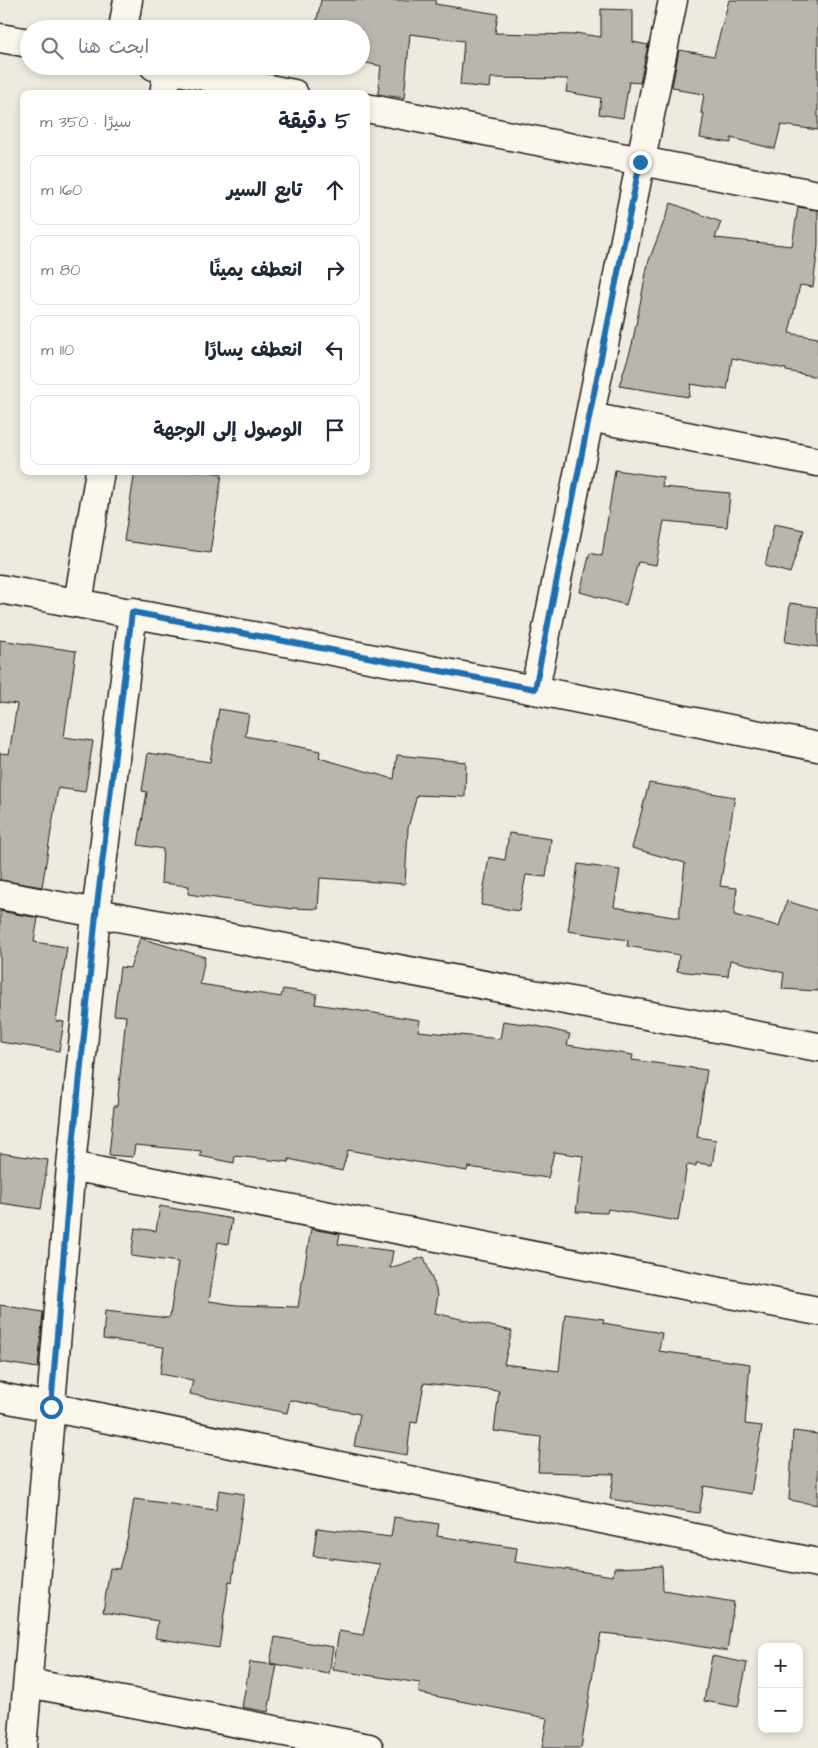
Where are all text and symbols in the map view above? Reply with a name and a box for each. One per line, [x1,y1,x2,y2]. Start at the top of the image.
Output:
search box [20,20,370,75]
icon: search [38,34,66,62]
text: ابحث هنا [78,34,149,61]
text: 5 دقيقة [278,107,350,136]
text: سيرًا · 350 m [40,111,131,133]
route end [629,151,652,174]
icon: ahead [321,176,349,204]
text: تابع السير [227,177,302,204]
text: 160 m [41,179,82,201]
icon: right [321,256,349,284]
text: انعطف يمينًا [210,257,302,284]
text: 80 m [41,259,80,281]
icon: left [321,336,349,364]
text: انعطف يسارًا [205,337,302,364]
text: 110 m [41,339,74,361]
icon: arrive [321,416,349,444]
text: الوصول إلى الوجهة [153,417,302,444]
route start [40,1396,63,1419]
map controls [758,1643,803,1733]
button: + [758,1643,803,1688]
button: − [758,1688,803,1733]

